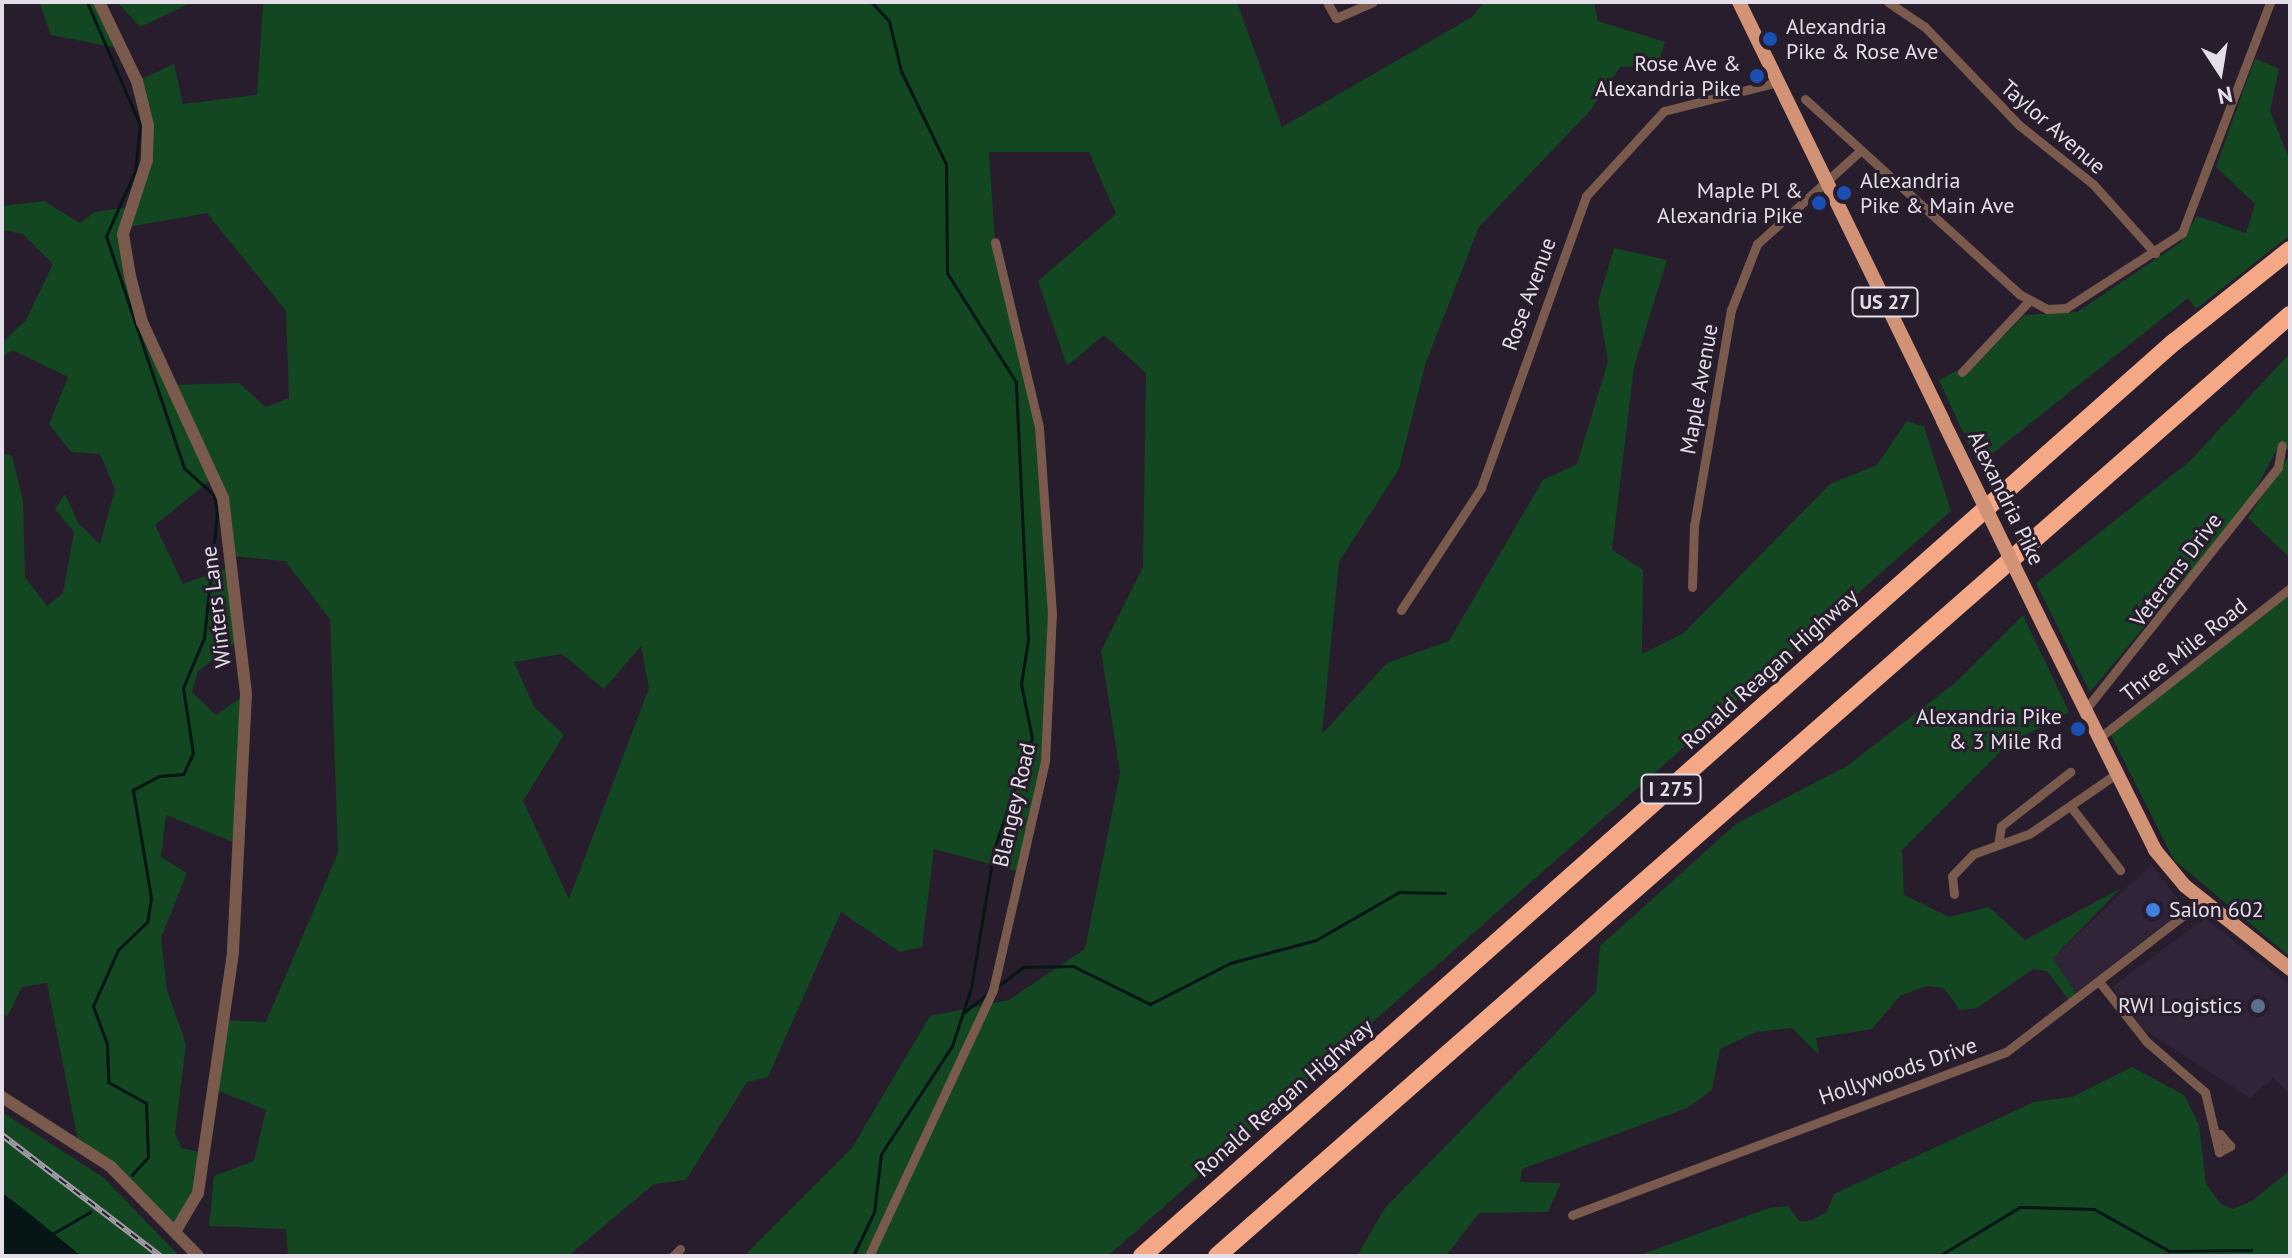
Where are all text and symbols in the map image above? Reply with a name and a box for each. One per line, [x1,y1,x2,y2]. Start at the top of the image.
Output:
place label: Alexandria Pike & Rose Ave [1786,13,1939,64]
marker: Alexandria Pike & Rose Ave [1761,30,1779,48]
north arrow [2180,32,2260,112]
place label: Rose Ave & Alexandria Pike [1595,50,1741,102]
marker: Rose Ave & Alexandria Pike [1748,67,1766,85]
street label: Taylor Avenue [1995,74,2111,180]
text: N [2215,80,2235,111]
place label: Alexandria Pike & Main Ave [1860,167,2015,218]
place label: Maple Pl & Alexandria Pike [1657,177,1803,228]
marker: Alexandria Pike & Main Ave [1835,184,1853,202]
marker: Maple Pl & Alexandria Pike [1810,194,1828,212]
street label: Rose Avenue [1496,234,1562,354]
road number: US 27 [1851,286,1919,318]
street label: Maple Avenue [1675,322,1723,456]
street label: Alexandria Pike [1962,427,2050,569]
street label: Veterans Drive [2125,508,2227,632]
street label: Winters Lane [195,545,237,669]
street label: Ronald Reagan Highway [1677,583,1863,755]
street label: Three Mile Road [2116,592,2252,708]
place label: Alexandria Pike & 3 Mile Rd [1916,703,2062,754]
marker: Alexandria Pike & 3 Mile Rd [2069,720,2087,738]
street label: Blangey Road [987,740,1041,870]
road number: I 275 [1639,773,1703,805]
place label: Salon 602 [2169,897,2264,923]
marker: Salon 602 [2144,901,2162,919]
place label: RWI Logistics [2118,993,2242,1019]
marker: RWI Logistics [2249,997,2267,1015]
street label: Ronald Reagan Highway [1189,1013,1379,1183]
street label: Hollywoods Drive [1815,1032,1981,1110]

